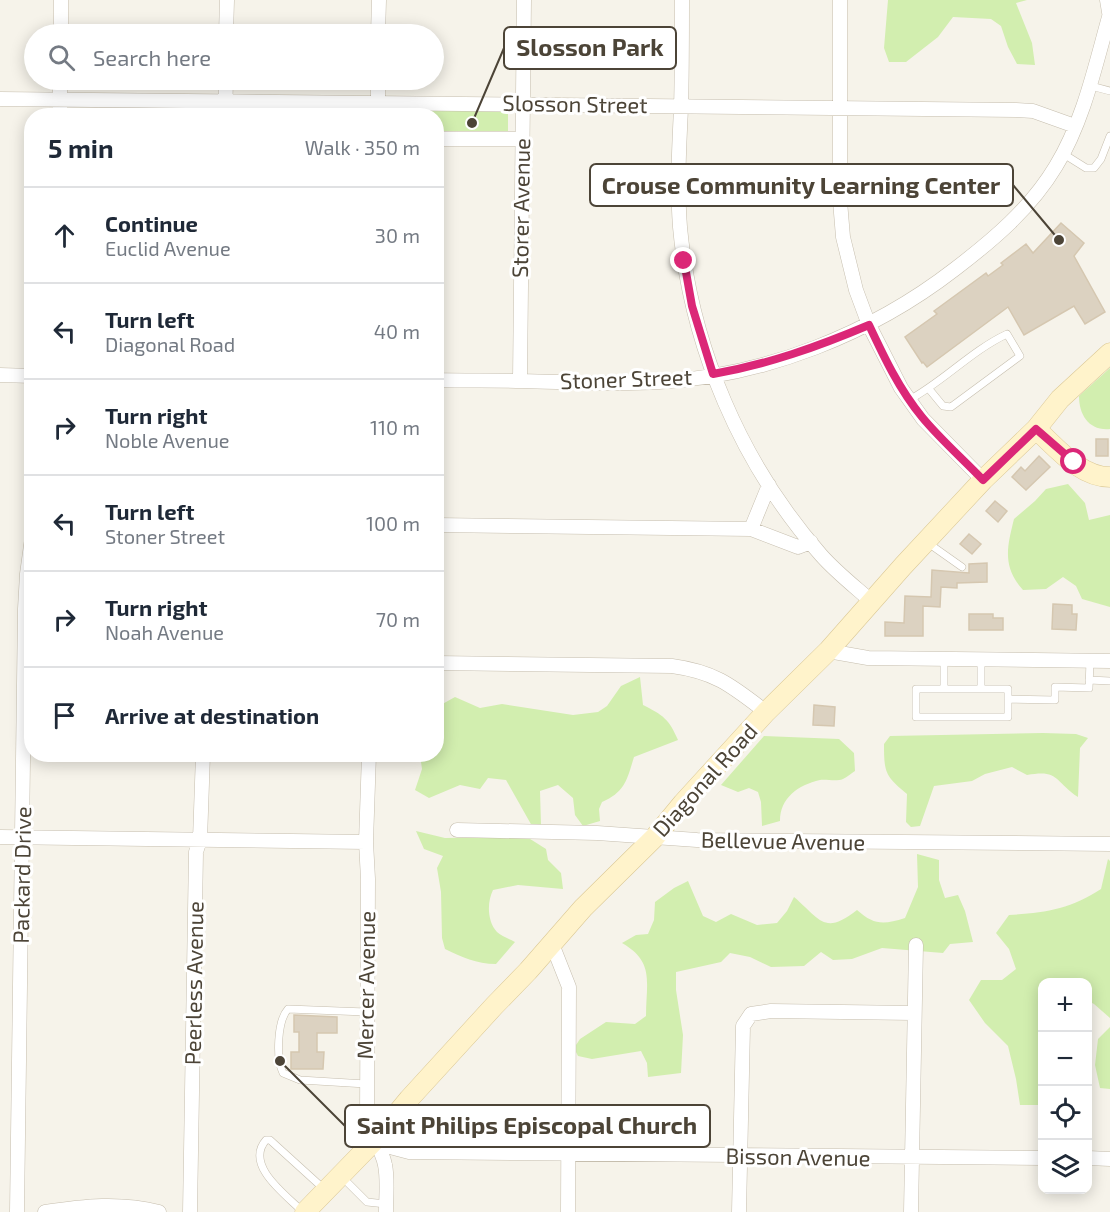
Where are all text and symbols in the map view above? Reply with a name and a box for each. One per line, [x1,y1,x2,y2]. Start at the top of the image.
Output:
search box [24,24,444,90]
callout: Slosson Park [504,27,676,69]
text: Slosson Park [516,32,664,61]
icon: search [45,41,78,74]
text: Search here [93,44,211,70]
street label: Slosson Street [502,89,648,117]
text: 5 min [48,132,114,163]
text: Walk · 350 m [305,135,420,159]
street label: Storer Avenue [506,138,534,278]
callout: Crouse Community Learning Center [590,164,1013,206]
text: Crouse Community Learning Center [602,170,1001,199]
text: Continue [105,210,198,236]
icon: ahead [48,219,81,252]
text: 30 m [375,223,420,247]
text: Euclid Avenue [105,236,231,260]
route end [670,247,696,273]
text: Turn left [105,306,194,332]
icon: left [48,315,81,348]
text: 40 m [374,319,420,343]
text: Diagonal Road [105,332,235,356]
street label: Stoner Street [560,363,692,393]
text: Turn right [105,402,207,428]
icon: right [48,411,81,444]
text: 110 m [370,415,420,439]
text: Noble Avenue [105,428,230,452]
route start [1060,448,1086,474]
text: Turn left [105,498,194,524]
icon: left [48,507,81,540]
text: 100 m [366,511,420,535]
text: Stoner Street [105,524,225,548]
text: Turn right [105,594,207,620]
icon: right [48,603,81,636]
text: 70 m [376,607,420,631]
text: Noah Avenue [105,620,224,644]
icon: arrive [48,699,81,732]
text: Arrive at destination [105,702,319,728]
street label: Diagonal Road [647,717,762,841]
street label: Packard Drive [7,806,35,944]
street label: Bellevue Avenue [701,826,865,854]
street label: Peerless Avenue [179,901,207,1065]
street label: Mercer Avenue [351,911,379,1059]
map controls [1038,978,1092,1194]
button: + [1038,978,1092,1032]
button: − [1038,1032,1092,1086]
button: locate [1038,1086,1092,1140]
callout: Saint Philips Episcopal Church [345,1105,710,1147]
text: Saint Philips Episcopal Church [357,1110,697,1139]
button: layers [1038,1140,1092,1194]
street label: Bisson Avenue [725,1142,871,1170]

